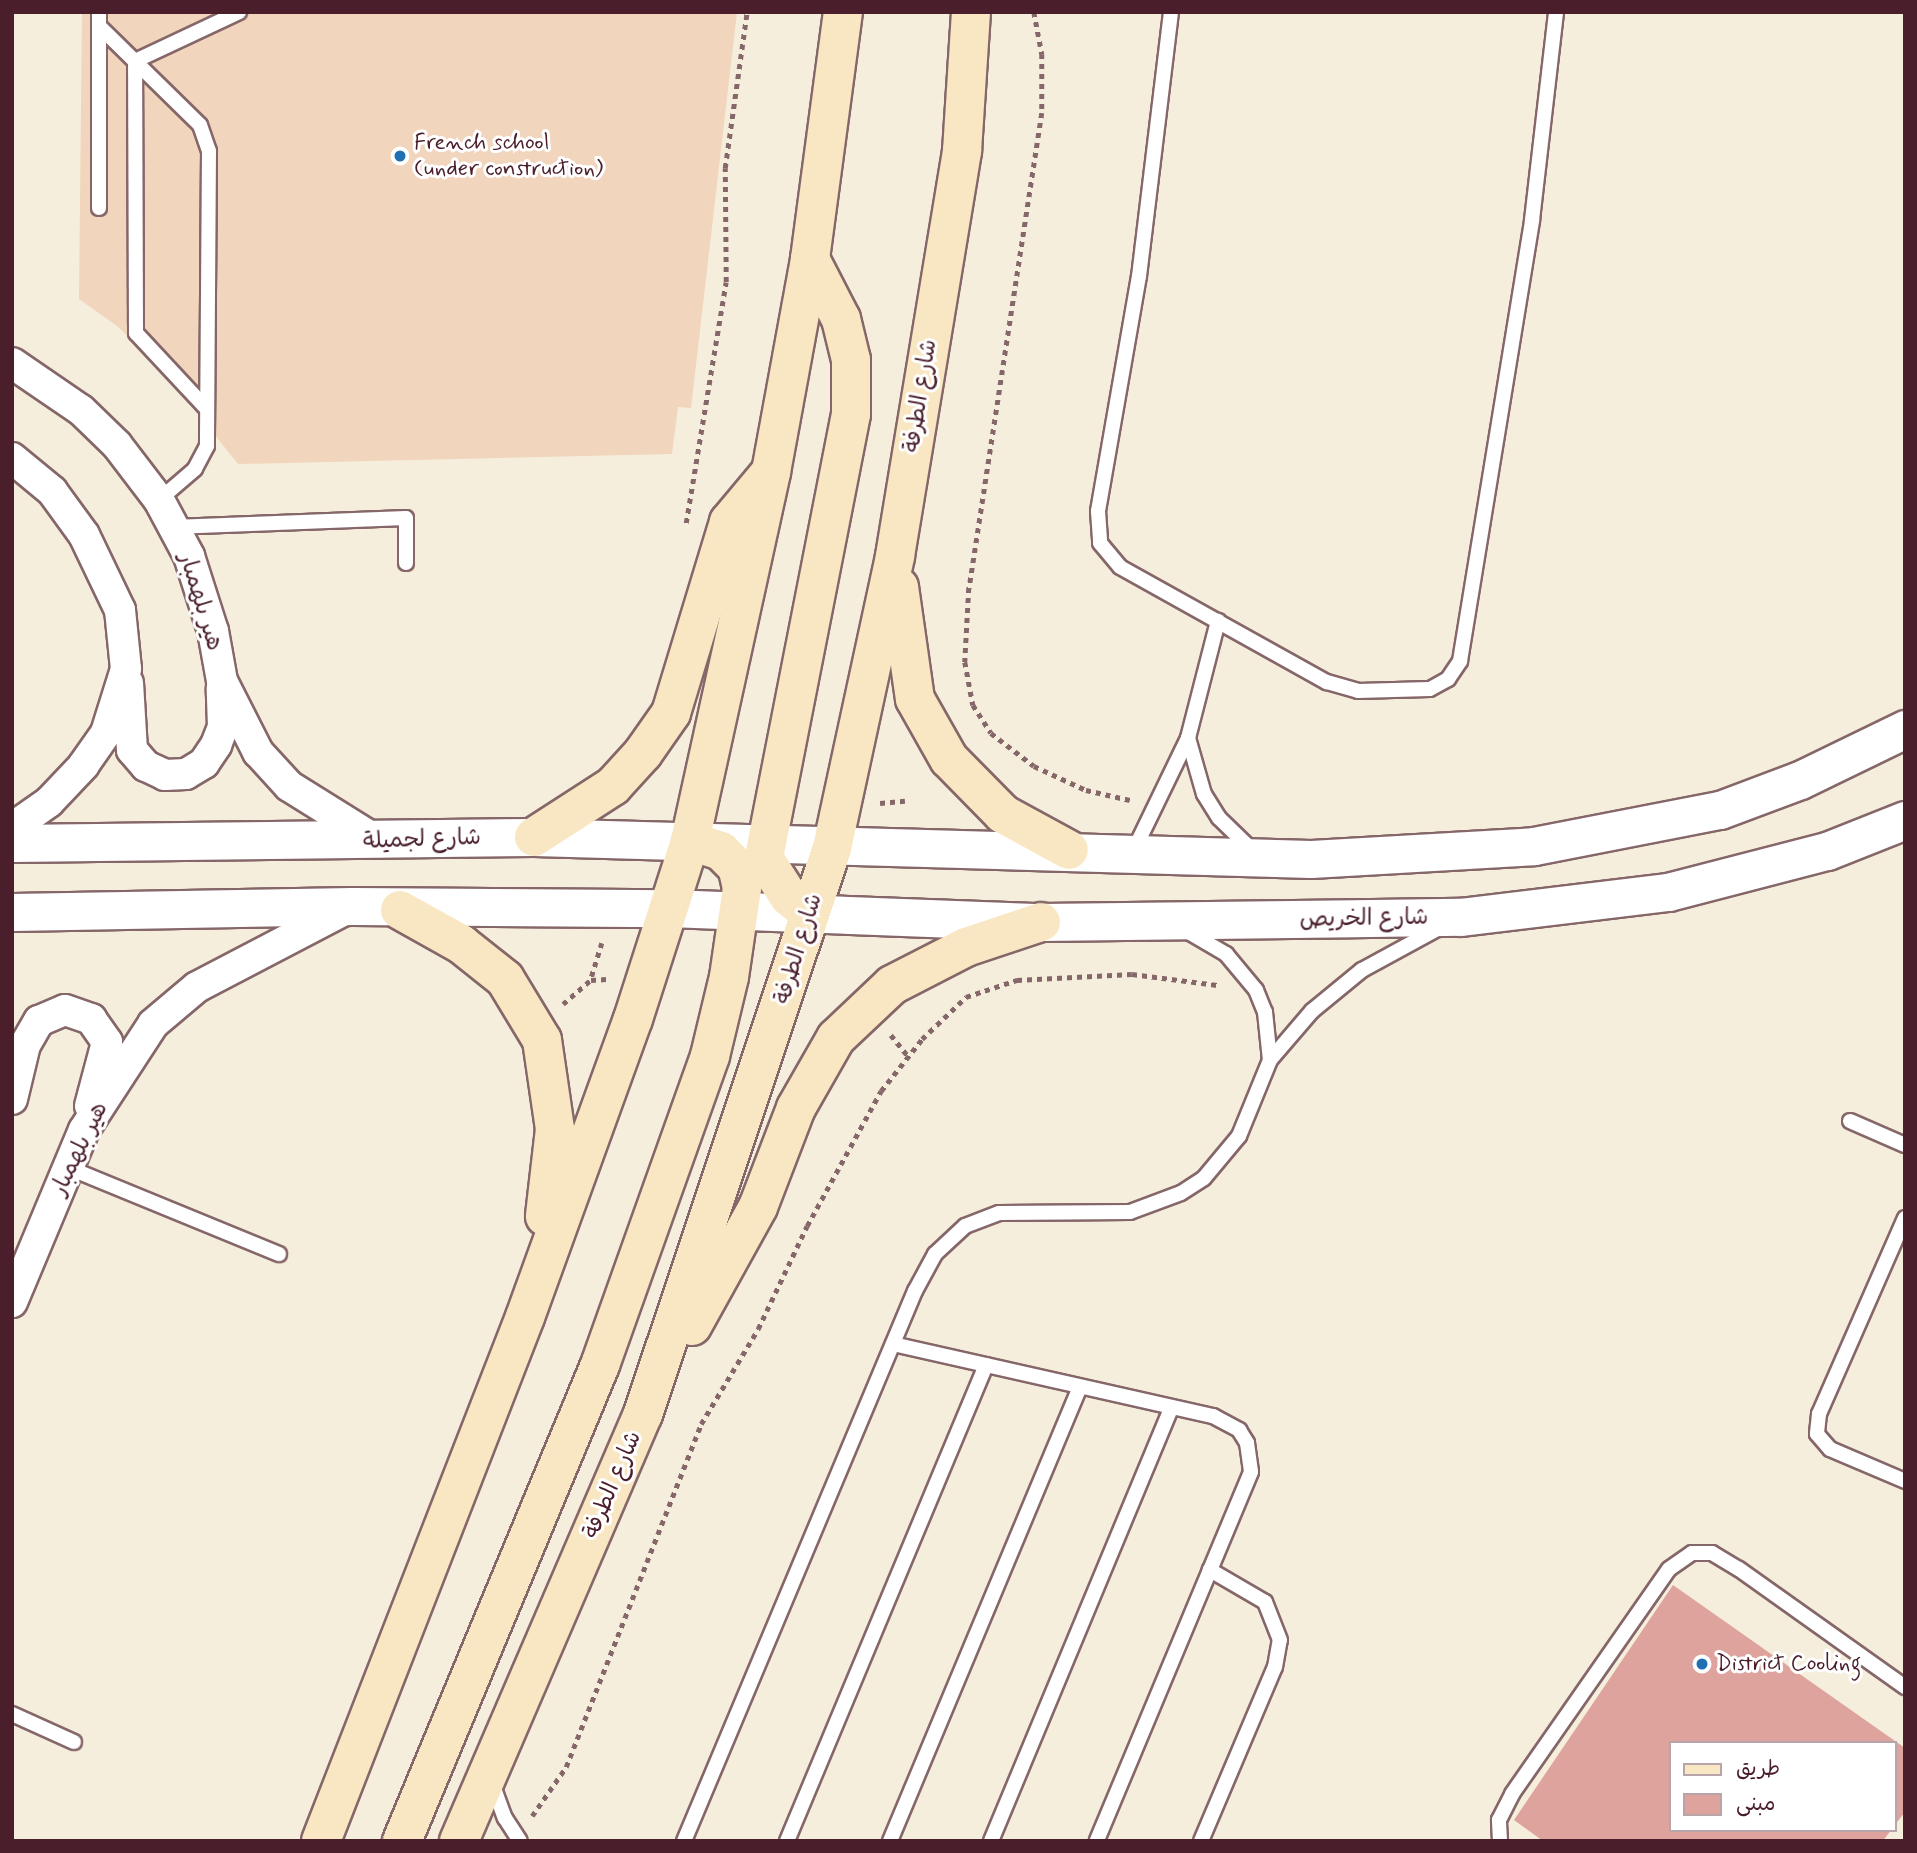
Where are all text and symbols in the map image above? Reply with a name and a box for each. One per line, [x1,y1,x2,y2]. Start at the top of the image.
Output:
place label: French school (under construction) [414,129,604,183]
marker: French school (under construction) [392,148,408,164]
street label: شارع الطرفة [898,338,944,454]
street label: هير بلهمبار [172,550,228,654]
street label: شارع لجميلة [362,824,482,856]
street label: شارع الطرفة [769,890,829,1008]
street label: شارع الخريص [1299,904,1429,934]
street label: هير بلهمبار [46,1098,114,1200]
street label: شارع الطرفة [578,1427,648,1543]
place label: District Cooling [1716,1650,1861,1678]
marker: District Cooling [1694,1656,1710,1672]
legend [1668,1741,1896,1832]
text: طريق [1736,1755,1780,1783]
text: مبنى [1736,1790,1775,1818]

